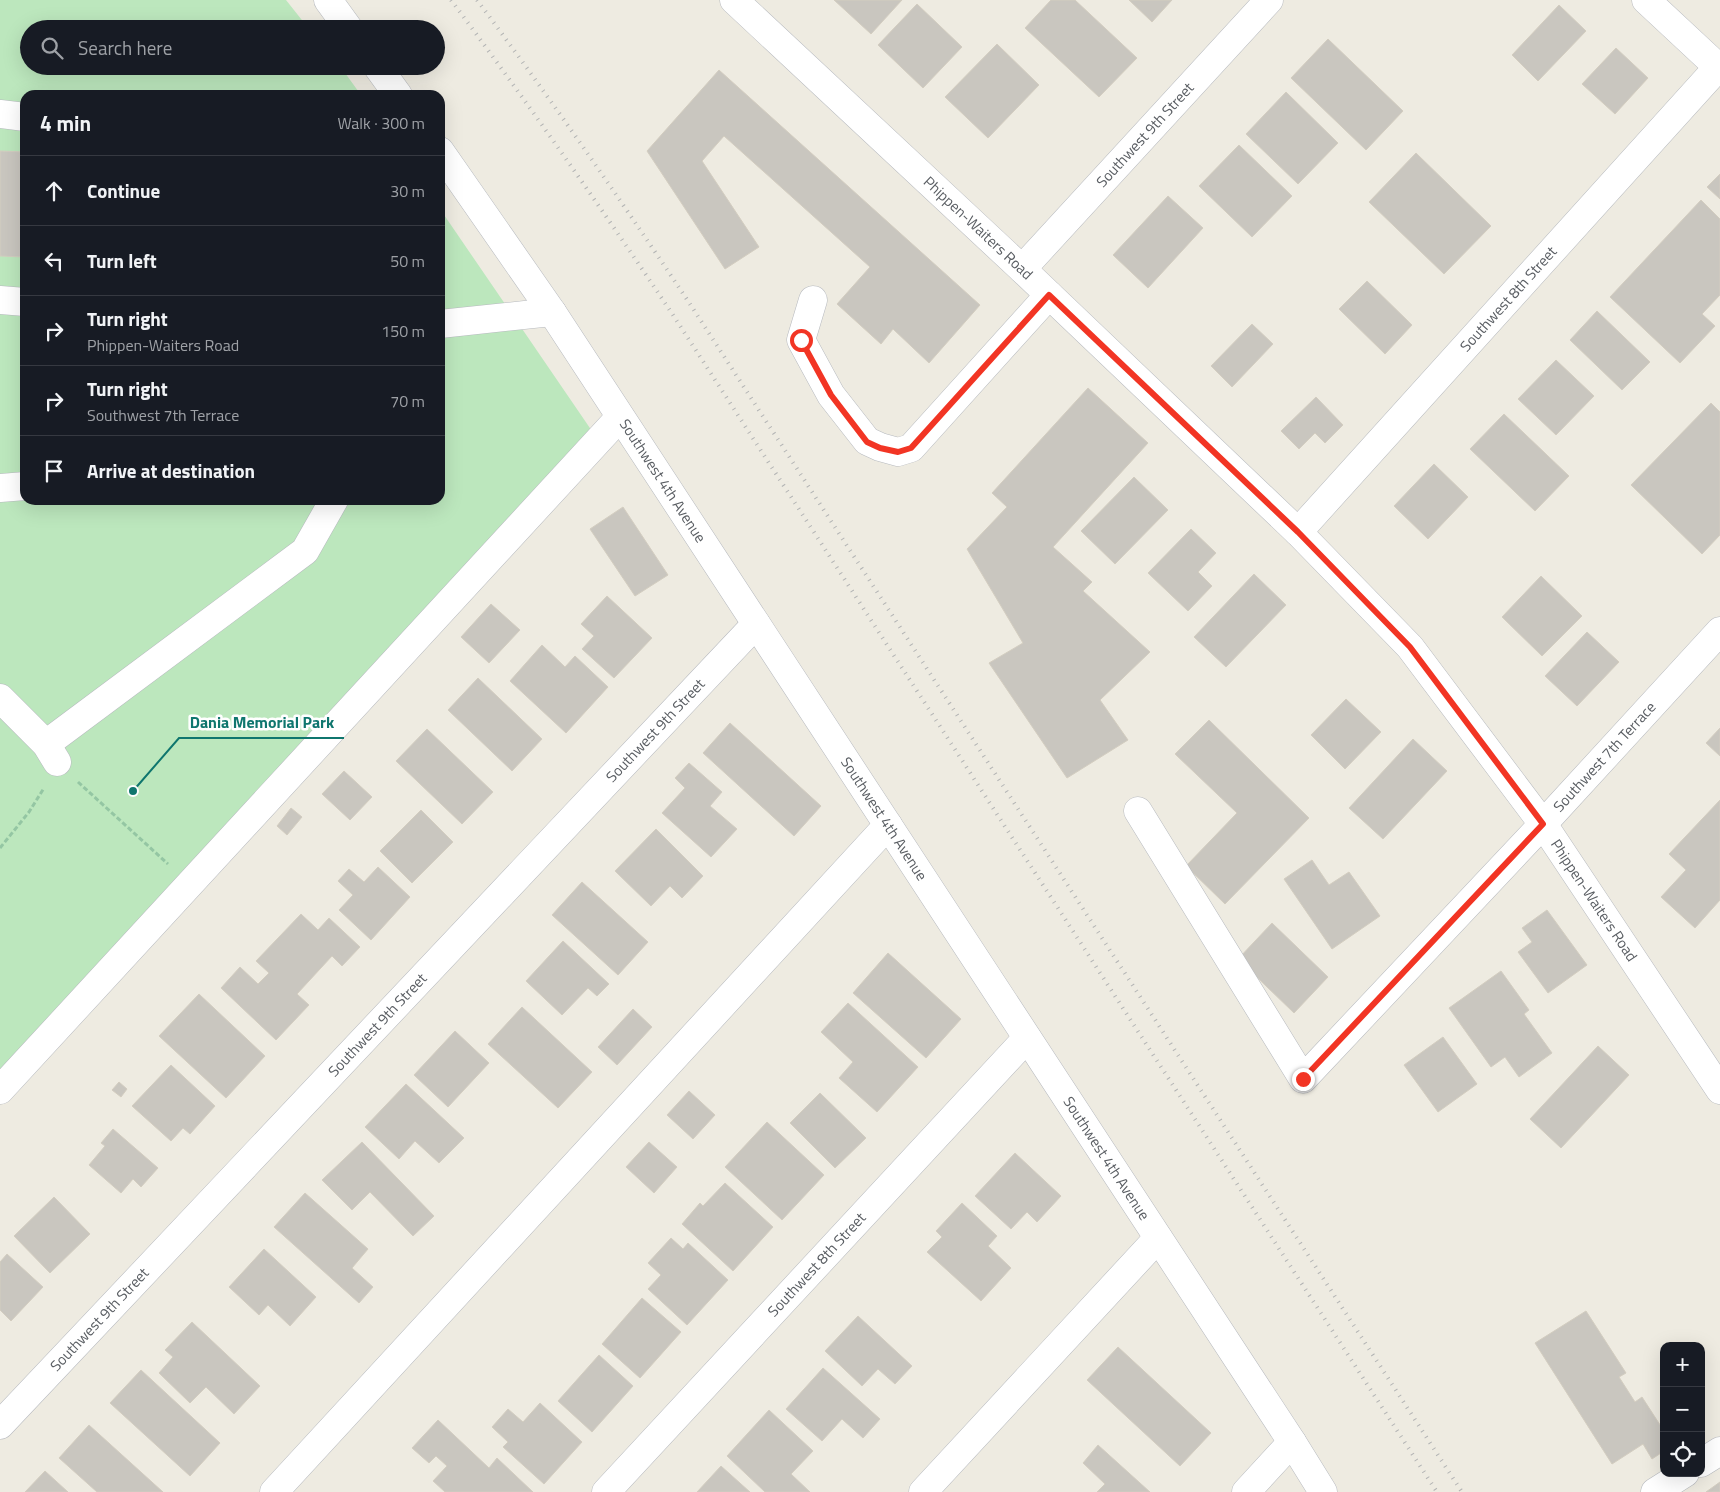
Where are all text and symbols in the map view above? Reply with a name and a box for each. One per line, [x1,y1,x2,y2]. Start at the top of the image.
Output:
search box [20,20,445,75]
text: Search here [78,33,172,62]
icon: search [38,34,66,62]
street label: Southwest 9th Street [1090,76,1200,192]
text: 4 min [40,107,91,139]
text: Walk · 300 m [337,111,425,135]
street label: Phippen-Waiters Road [918,171,1038,285]
text: Continue [87,176,160,205]
icon: ahead [40,177,68,205]
text: 30 m [390,179,425,203]
street label: Southwest 8th Street [1454,240,1563,357]
text: Turn left [87,246,157,275]
icon: left [40,247,68,275]
text: 50 m [390,249,425,273]
text: Turn right [87,304,168,333]
icon: right [40,317,68,345]
text: 150 m [381,319,425,343]
route start [790,329,813,352]
text: Phippen-Waiters Road [87,333,239,357]
text: Turn right [87,374,168,403]
icon: right [40,387,68,415]
text: 70 m [390,389,425,413]
text: Southwest 7th Terrace [87,403,239,427]
street label: Southwest 4th Avenue [614,414,712,547]
text: Arrive at destination [87,456,255,485]
icon: arrive [40,457,68,485]
street label: Southwest 9th Street [600,672,711,787]
street label: Southwest 7th Terrace [1547,696,1661,817]
callout: Dania Memorial Park [179,707,344,738]
text: Dania Memorial Park [190,710,335,734]
street label: Southwest 4th Avenue [835,752,933,885]
street label: Phippen-Waiters Road [1545,834,1643,966]
street label: Southwest 9th Street [322,967,433,1082]
route end [1292,1068,1315,1091]
street label: Southwest 4th Avenue [1058,1092,1156,1225]
street label: Southwest 8th Street [762,1206,871,1322]
street label: Southwest 9th Street [44,1262,155,1376]
map controls [1660,1342,1705,1477]
button: + [1660,1342,1705,1387]
button: − [1660,1387,1705,1432]
button: locate [1660,1432,1705,1477]

